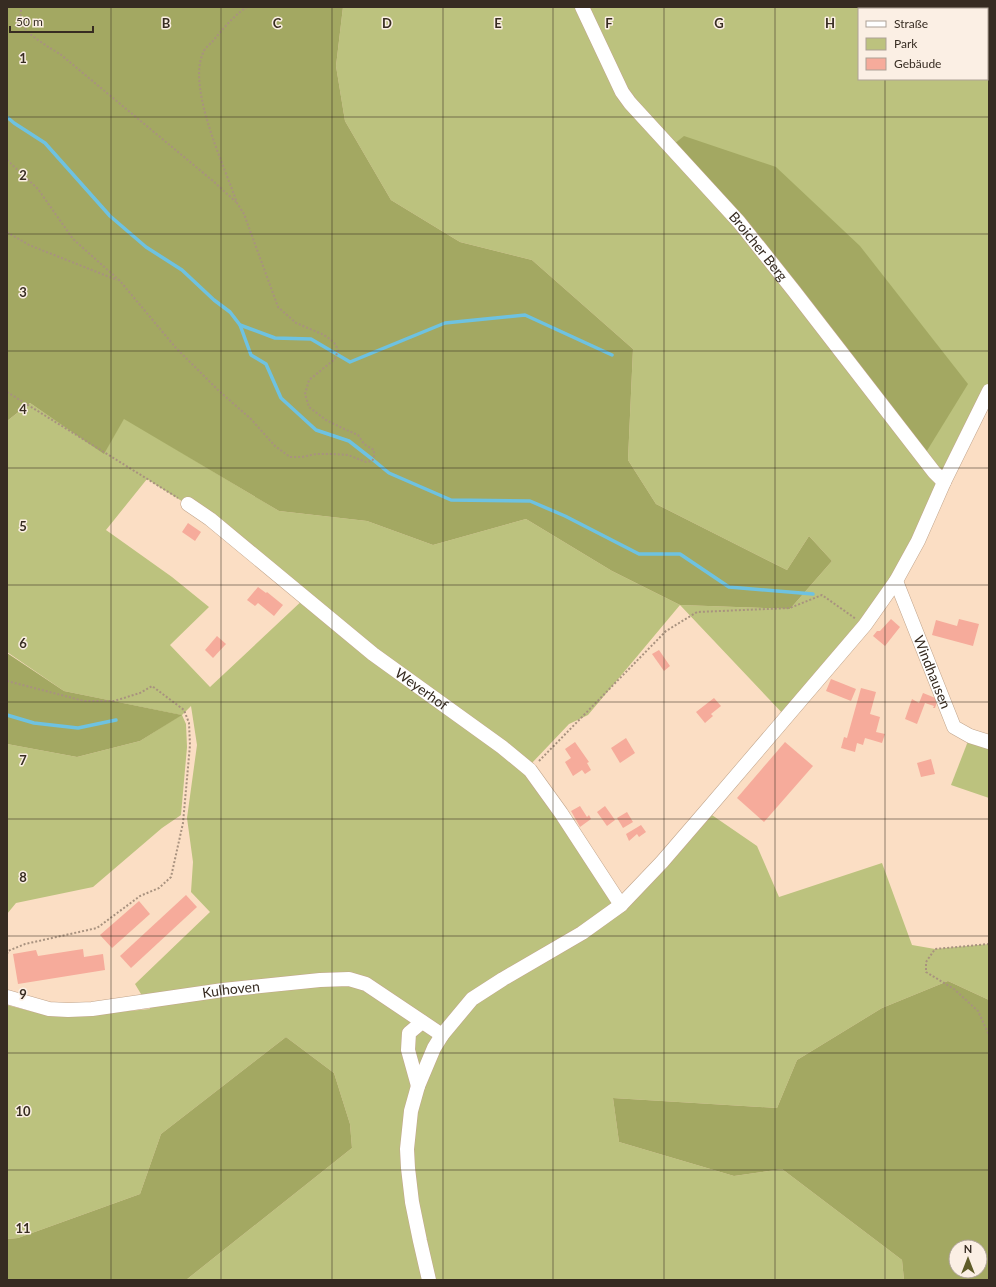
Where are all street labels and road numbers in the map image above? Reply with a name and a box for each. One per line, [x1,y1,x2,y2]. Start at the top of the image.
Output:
street label: Broicher Berg [726,208,792,284]
street label: Windhausen [910,633,955,711]
street label: Weyerhof [392,664,452,713]
street label: Kulhoven [201,977,260,1001]

